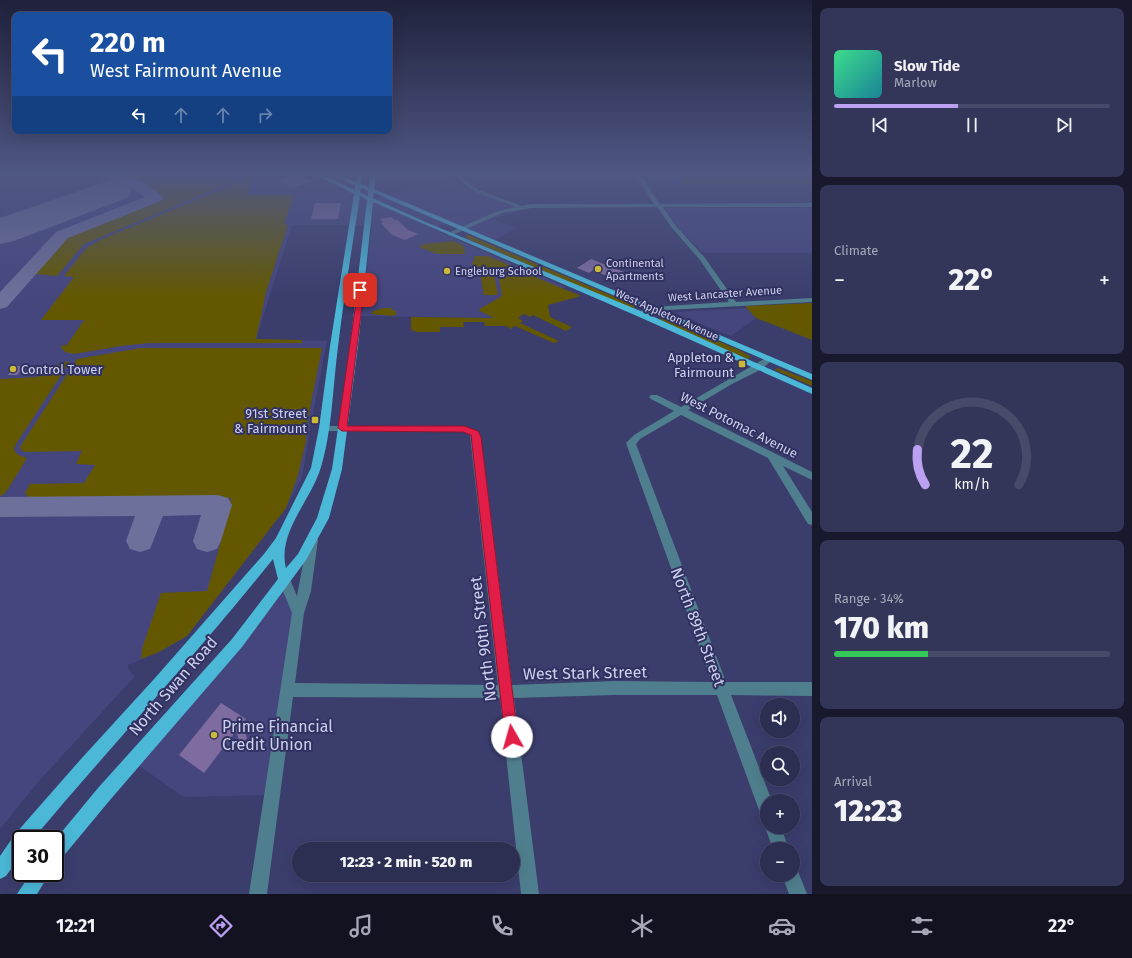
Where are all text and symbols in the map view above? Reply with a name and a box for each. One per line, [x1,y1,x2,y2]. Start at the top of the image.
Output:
text: 220 m [90,26,166,59]
icon: left [24,28,76,80]
text: Slow Tide [894,57,960,75]
text: West Fairmount Avenue [90,60,282,82]
text: Marlow [894,75,937,90]
icon: left [128,104,150,126]
icon: ahead [170,104,192,126]
icon: ahead [212,104,234,126]
icon: right [254,104,276,126]
icon: previous [869,114,891,136]
icon: pause [961,114,983,136]
icon: next [1053,114,1075,136]
text: Climate [834,243,878,258]
place label: Continental Apartments [606,257,664,283]
text: 22° [949,262,996,298]
marker: Continental Apartments [593,264,603,274]
place label: Engleburg School [455,265,542,278]
marker: Engleburg School [442,266,452,276]
text: − [834,267,845,294]
text: + [1099,267,1110,294]
pin [343,273,377,307]
icon: arrive [349,279,371,301]
street label: West Lancaster Avenue [667,284,783,304]
street label: West Appleton Avenue [613,286,721,344]
place label: Appleton & Fairmount [668,350,734,380]
marker: Appleton & Fairmount [737,359,747,369]
place label: Control Tower [21,362,102,377]
marker: Control Tower [8,364,18,374]
street label: West Potomac Avenue [678,389,800,461]
place label: 91st Street & Fairmount [234,406,307,436]
marker: 91st Street & Fairmount [310,415,320,425]
text: 22 [950,429,994,479]
text: km/h [954,476,990,493]
street label: North 89th Street [667,565,729,689]
street label: North 90th Street [466,575,500,703]
text: Range · 34% [834,591,904,606]
text: 170 km [834,610,929,646]
street label: North Swan Road [125,633,221,739]
street label: West Stark Street [523,662,648,684]
map controls [760,698,800,882]
button: sound [760,698,800,738]
position arrow [491,716,533,758]
place label: Prime Financial Credit Union [222,717,333,754]
marker: Prime Financial Credit Union [209,730,219,740]
button: search [760,746,800,786]
text: Arrival [834,774,872,789]
text: 12:23 [834,793,902,829]
button: + [760,794,800,834]
speed limit sign: 30 [12,830,64,882]
button: − [760,842,800,882]
text: 12:23 · 2 min · 520 m [340,853,472,871]
icon: directions [207,912,235,940]
icon: music [347,912,375,940]
icon: phone [488,912,516,940]
icon: climate [628,912,656,940]
icon: car [768,912,796,940]
icon: filters [908,912,936,940]
text: 12:21 [56,915,95,937]
text: 22° [1048,915,1076,937]

